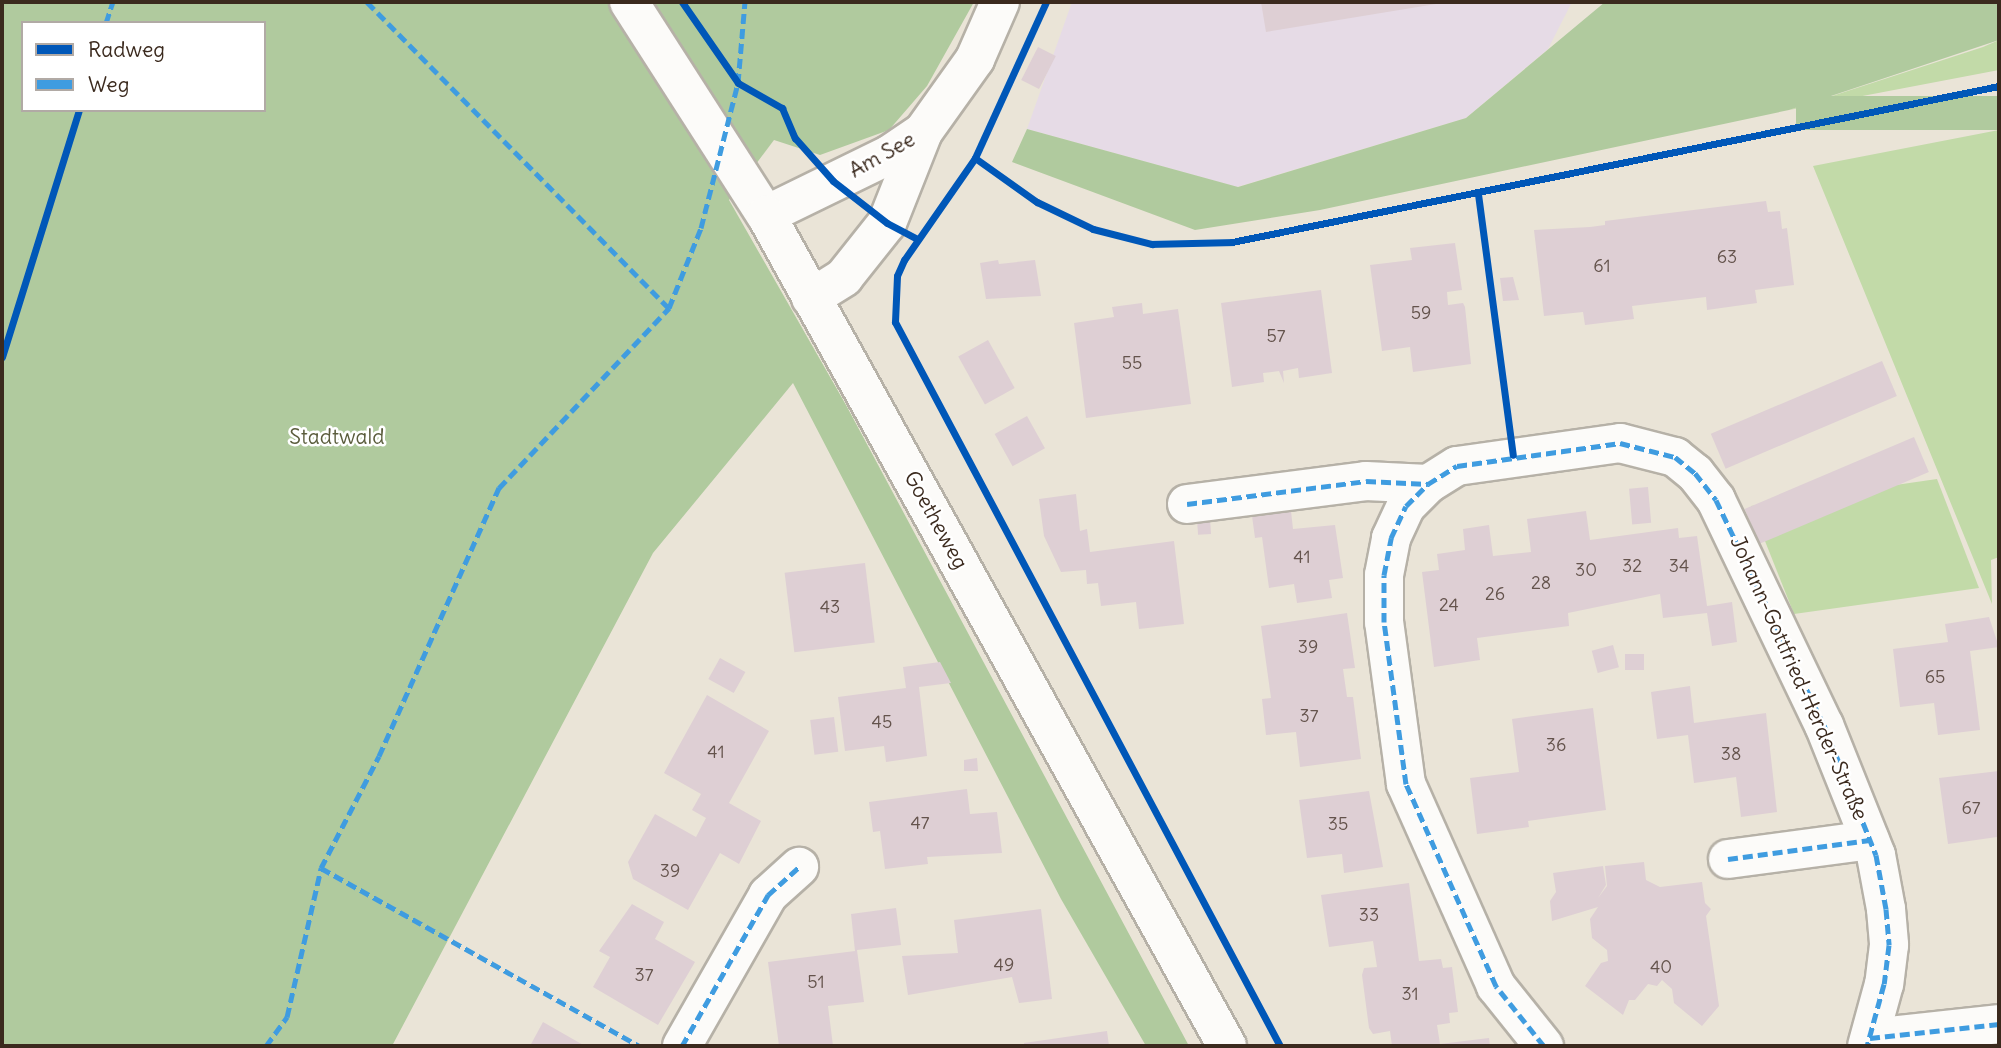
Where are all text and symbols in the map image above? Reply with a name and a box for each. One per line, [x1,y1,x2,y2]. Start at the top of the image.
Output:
legend [21,21,266,112]
text: Radweg [88,36,165,63]
text: Weg [88,71,129,98]
street label: Am See [845,127,919,183]
house number: 63 [1717,246,1737,268]
house number: 61 [1593,255,1611,277]
house number: 59 [1411,302,1431,324]
house number: 57 [1266,325,1286,347]
house number: 55 [1122,352,1142,374]
park label: Stadtwald [289,424,385,450]
street label: Goetheweg [899,467,973,573]
street label: Johann-Gottfried-Herder-Straße [1725,532,1873,824]
house number: 41 [1293,546,1311,568]
house number: 32 [1622,555,1642,577]
house number: 34 [1669,555,1689,577]
house number: 30 [1575,559,1597,581]
house number: 28 [1531,572,1551,594]
house number: 26 [1485,583,1505,605]
house number: 24 [1439,594,1459,616]
house number: 43 [820,596,840,618]
house number: 39 [1298,636,1318,658]
house number: 65 [1925,666,1945,688]
house number: 37 [1299,705,1319,727]
house number: 45 [872,711,892,733]
house number: 36 [1546,734,1566,756]
house number: 41 [707,741,725,763]
house number: 38 [1721,743,1741,765]
house number: 67 [1961,797,1981,819]
house number: 47 [910,812,930,834]
house number: 35 [1328,813,1348,835]
house number: 39 [660,860,680,882]
house number: 33 [1359,904,1379,926]
house number: 49 [994,954,1014,976]
house number: 40 [1650,956,1672,978]
house number: 37 [634,964,654,986]
house number: 51 [807,971,825,993]
house number: 31 [1401,983,1419,1005]

